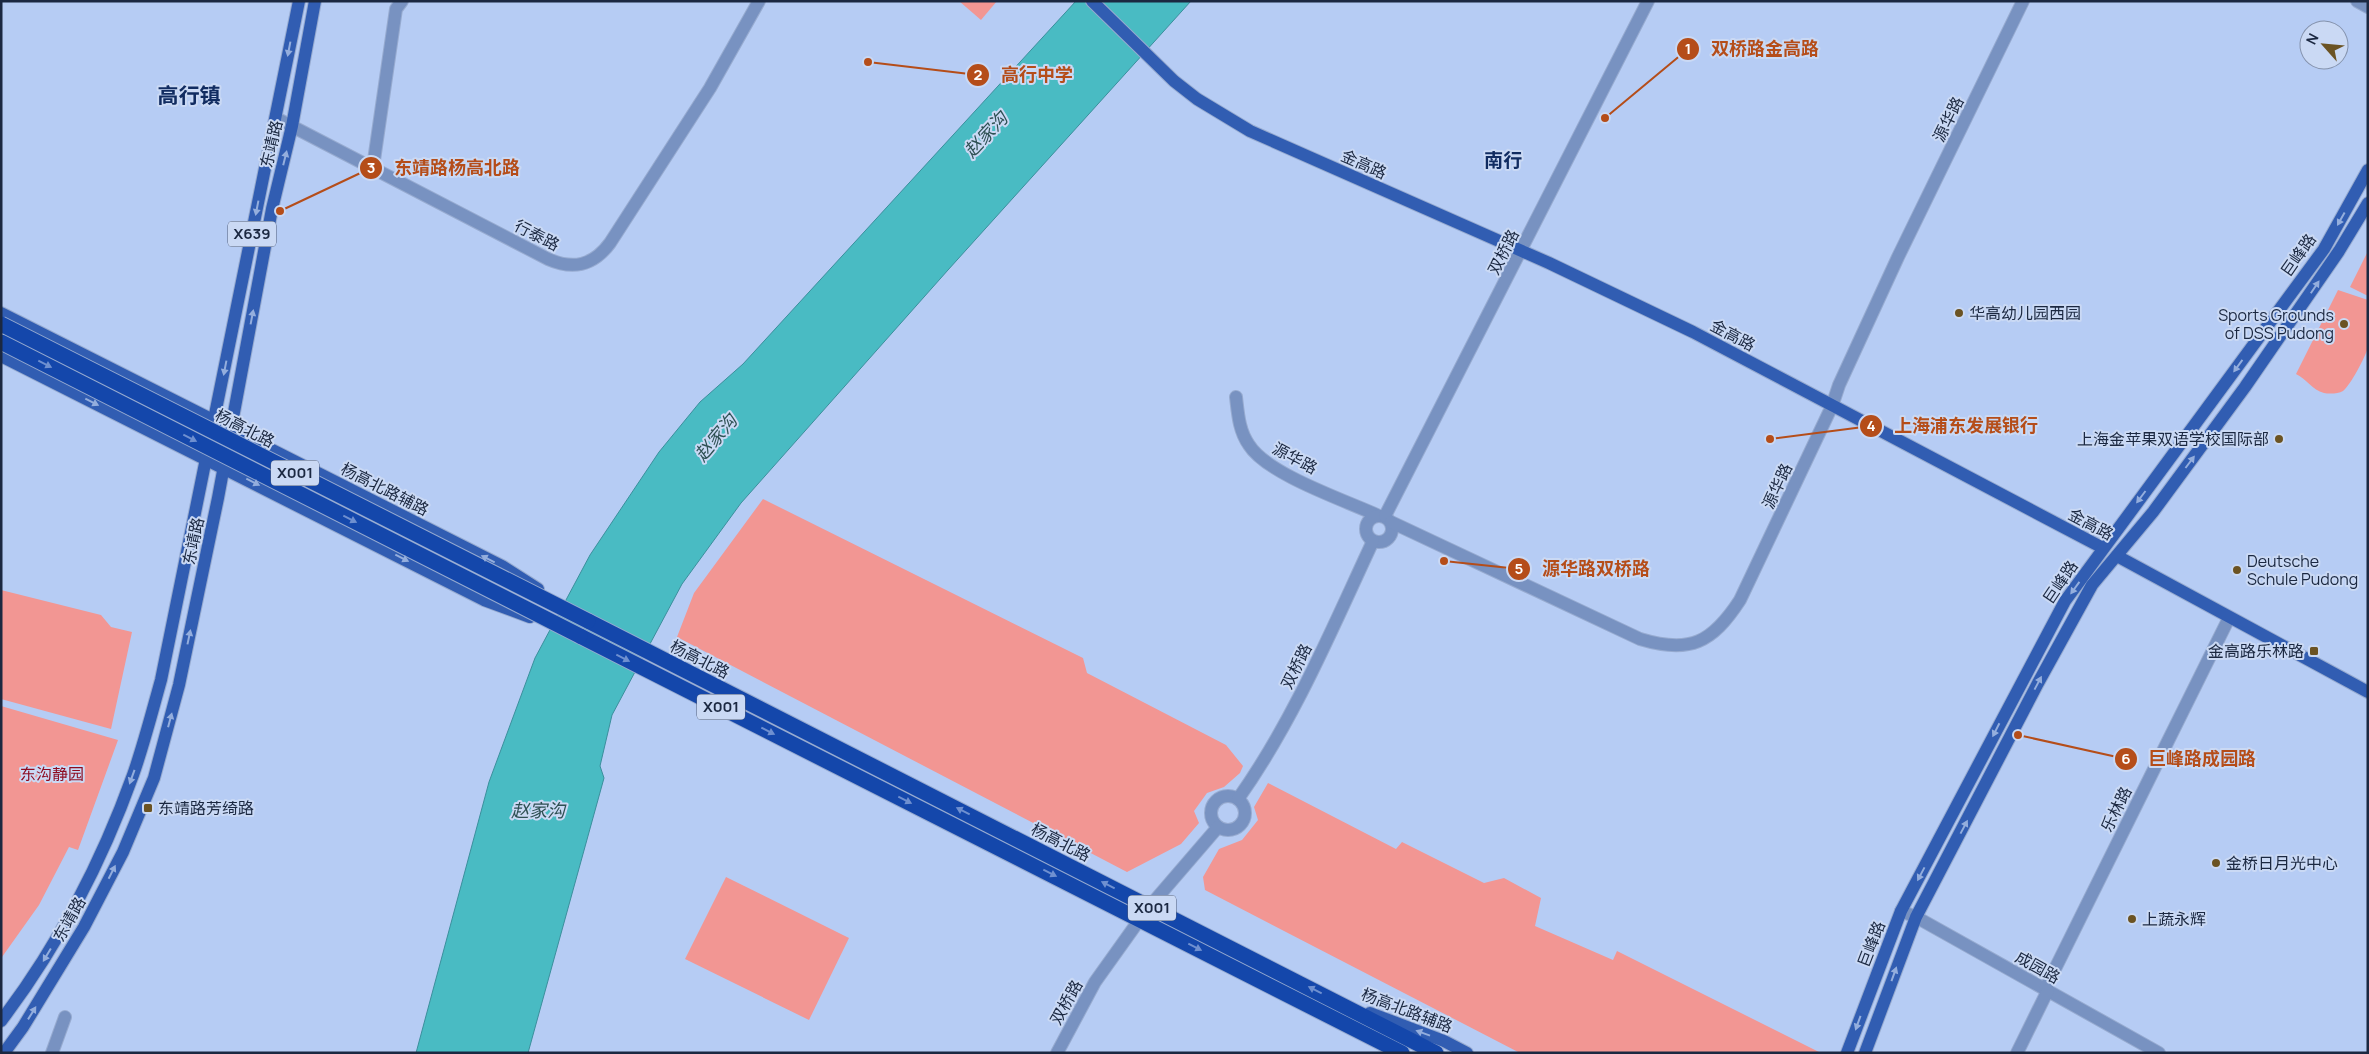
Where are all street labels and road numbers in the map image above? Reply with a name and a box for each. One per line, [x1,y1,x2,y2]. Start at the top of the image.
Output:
street label: 源华路 [1928,93,1968,145]
street label: 东靖路 [255,118,287,170]
street label: 金高路 [1338,144,1390,184]
street label: 行泰路 [511,214,563,256]
road number: X639 [228,222,276,246]
street label: 双桥路 [1482,226,1524,278]
street label: 巨峰路 [2275,229,2321,281]
street label: 金高路 [1707,314,1759,356]
street label: 杨高北路 [211,404,279,452]
street label: 源华路 [1269,437,1321,479]
street label: 杨高北路辅路 [337,457,433,521]
road number: X001 [271,460,319,486]
street label: 源华路 [1757,460,1797,512]
street label: 金高路 [2065,503,2117,545]
street label: 东靖路 [177,515,209,567]
street label: 巨峰路 [2037,556,2083,608]
street label: 杨高北路 [666,635,734,683]
street label: 双桥路 [1276,640,1316,692]
road number: X001 [697,694,745,720]
street label: 乐林路 [2096,783,2136,835]
street label: 杨高北路 [1027,818,1095,866]
street label: 东靖路 [48,893,90,945]
road number: X001 [1128,896,1176,920]
street label: 巨峰路 [1852,918,1890,970]
street label: 成园路 [2012,946,2064,988]
street label: 双桥路 [1045,976,1087,1028]
street label: 杨高北路辅路 [1358,983,1456,1037]

